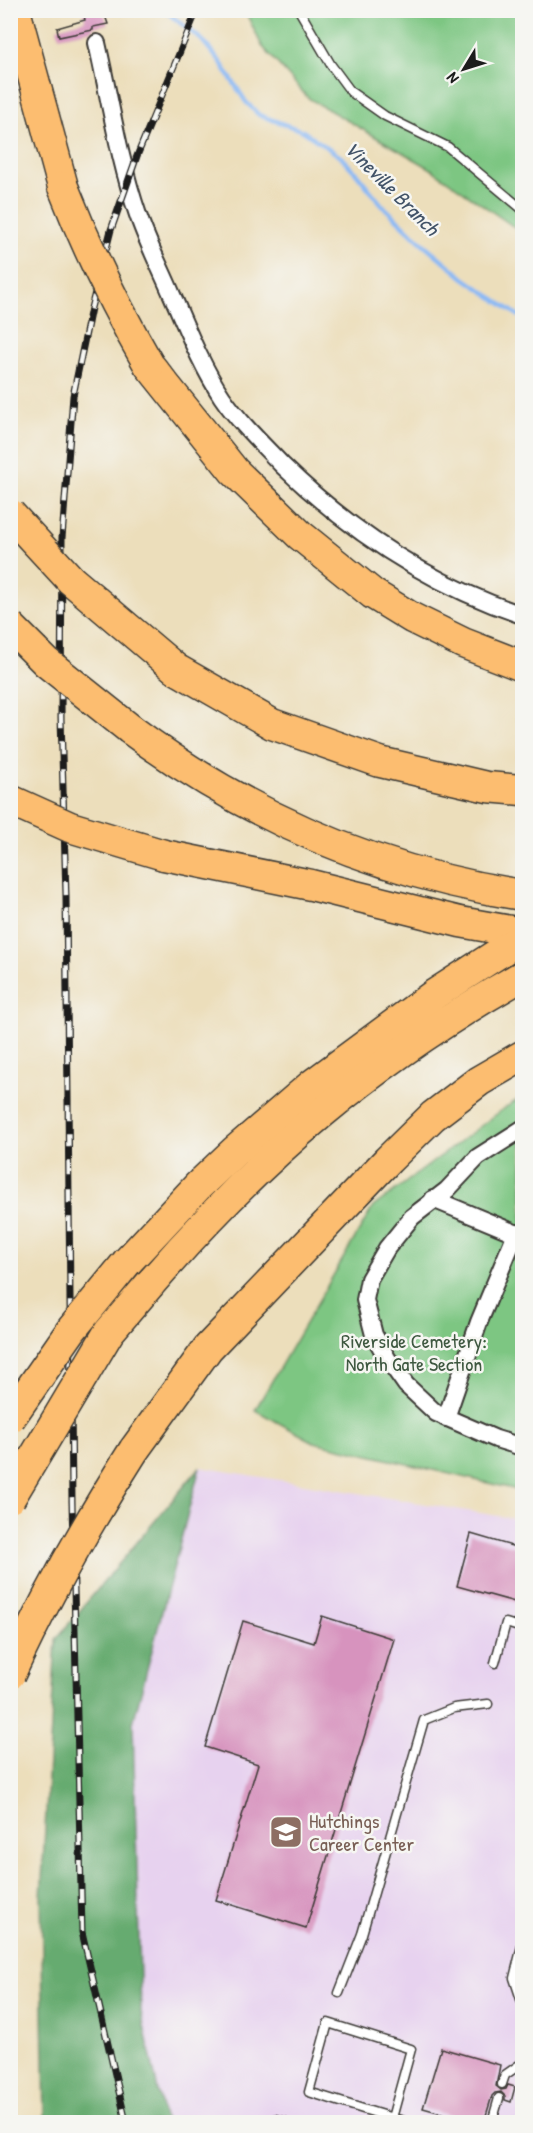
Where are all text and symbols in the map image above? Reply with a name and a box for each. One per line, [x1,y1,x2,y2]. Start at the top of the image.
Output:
north arrow [434,39,494,99]
text: N [441,68,463,88]
water label: Vineville Branch [338,134,447,243]
park label: Riverside Cemetery: North Gate Section [341,1327,487,1377]
place label: Hutchings Career Center [309,1807,415,1857]
school or university icon: Hutchings Career Center [268,1814,304,1850]

